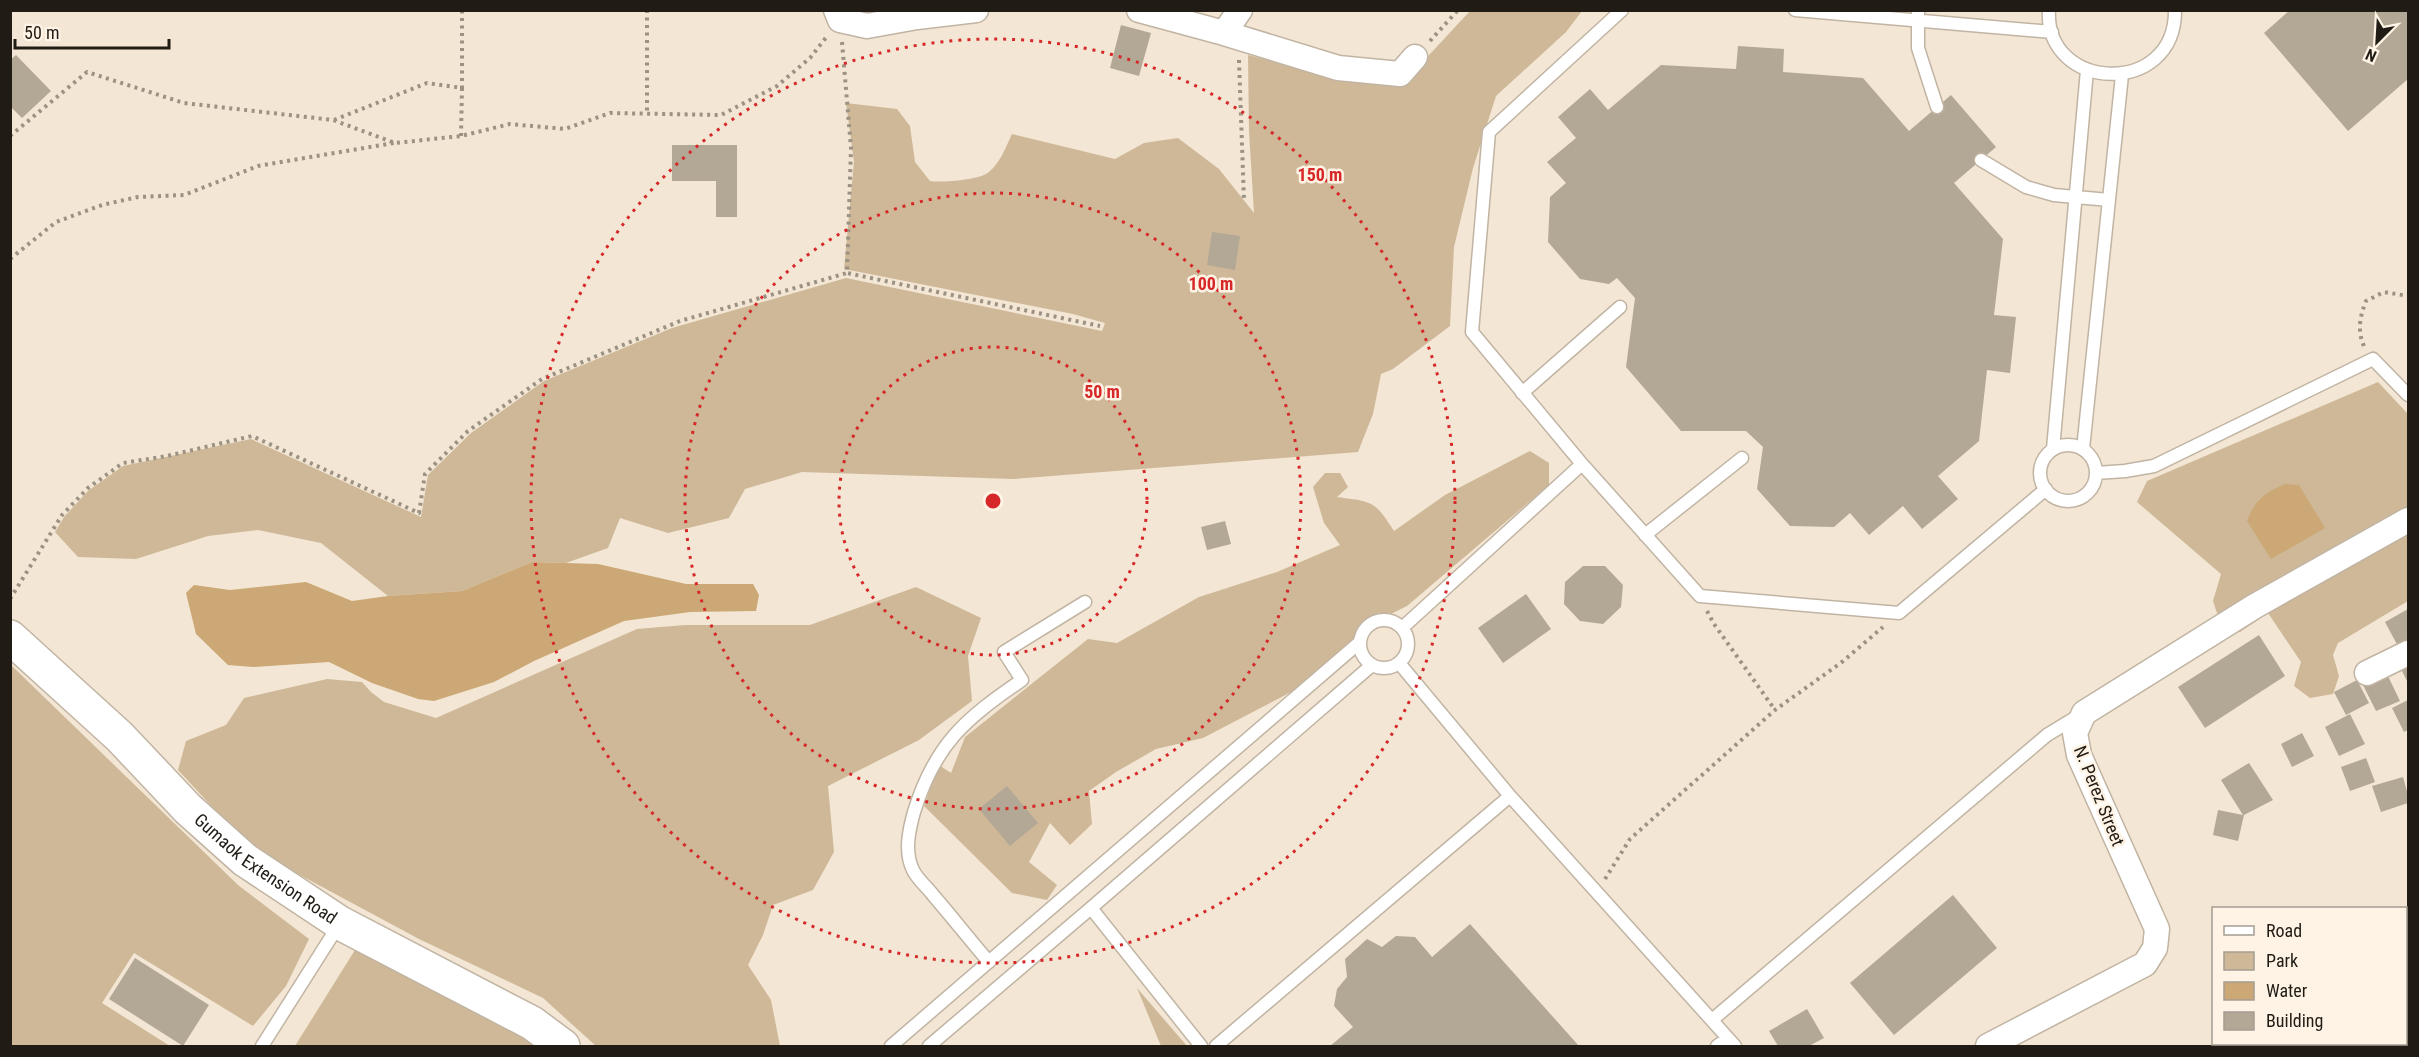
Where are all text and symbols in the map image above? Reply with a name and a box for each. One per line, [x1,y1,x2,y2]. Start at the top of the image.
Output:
scale bar [15,12,170,50]
north arrow [2347,12,2407,72]
text: 50 m [24,22,59,43]
text: N [2363,45,2379,66]
text: 150 m [1298,164,1342,185]
text: 100 m [1189,273,1233,294]
text: 50 m [1084,381,1120,402]
centre of rings [983,491,1003,511]
street label: N. Perez Street [2070,743,2129,849]
street label: Gumaok Extension Road [190,809,341,928]
legend [2212,907,2407,1045]
text: Road [2266,920,2302,941]
text: Park [2266,950,2298,971]
text: Water [2266,980,2308,1001]
text: Building [2266,1010,2323,1031]

